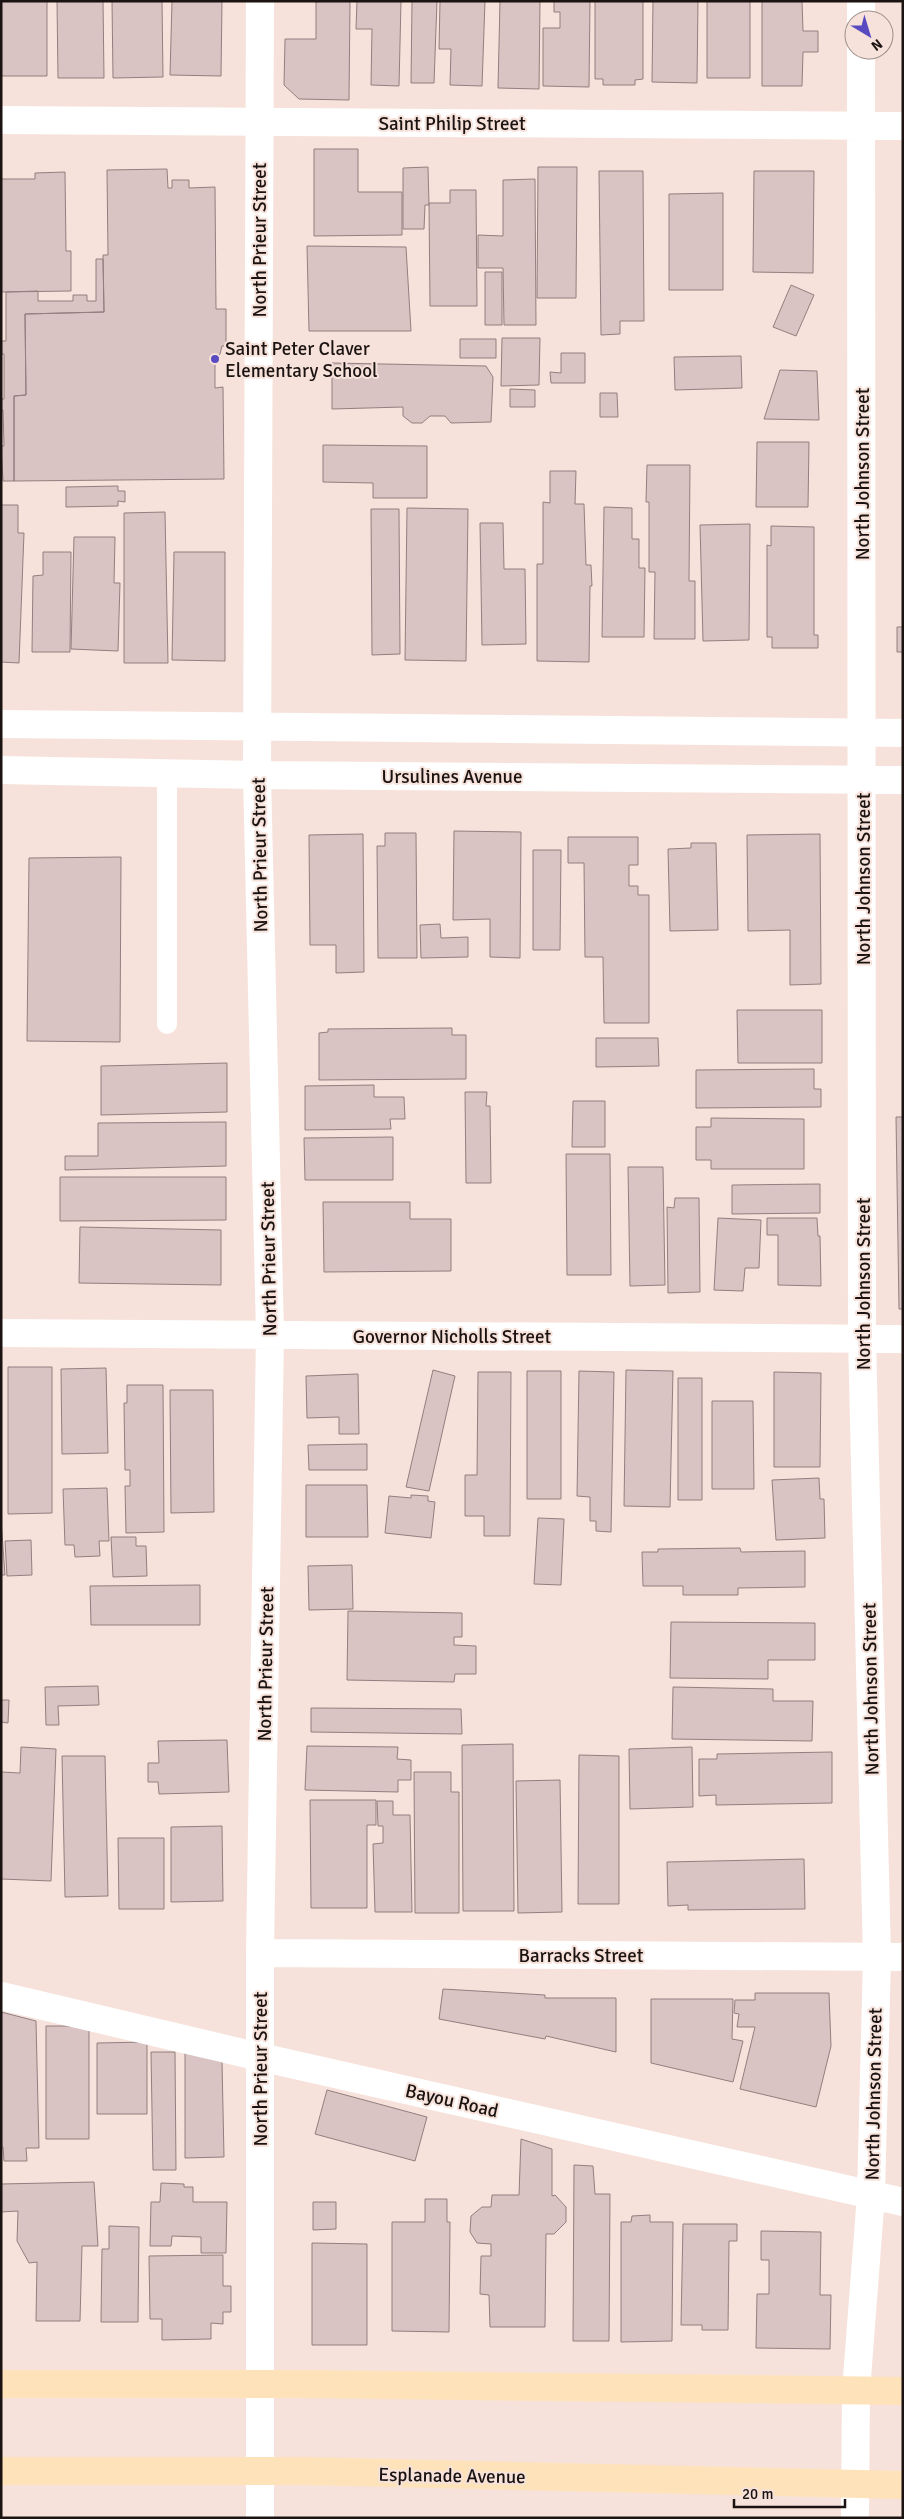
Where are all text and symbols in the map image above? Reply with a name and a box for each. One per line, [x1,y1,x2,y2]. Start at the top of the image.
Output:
north arrow [844,10,894,60]
text: N [868,35,886,55]
street label: Saint Philip Street [378,112,526,136]
street label: North Prieur Street [248,162,272,317]
place label: Saint Peter Claver Elementary School [225,337,378,383]
marker: Saint Peter Claver Elementary School [209,353,221,365]
street label: North Johnson Street [851,387,875,560]
street label: Ursulines Avenue [382,765,522,789]
street label: North Prieur Street [247,777,273,933]
street label: North Johnson Street [852,792,876,965]
street label: North Prieur Street [256,1181,282,1337]
street label: North Johnson Street [852,1197,876,1370]
street label: Governor Nicholls Street [353,1325,552,1349]
street label: North Prieur Street [253,1586,279,1742]
street label: North Johnson Street [857,1602,885,1776]
street label: Barracks Street [518,1944,644,1968]
street label: North Prieur Street [249,1991,273,2146]
street label: North Johnson Street [860,2007,888,2181]
street label: Bayou Road [403,2079,501,2123]
street label: Esplanade Avenue [378,2463,526,2489]
scale bar [734,2476,845,2508]
text: 20 m [742,2485,773,2503]

